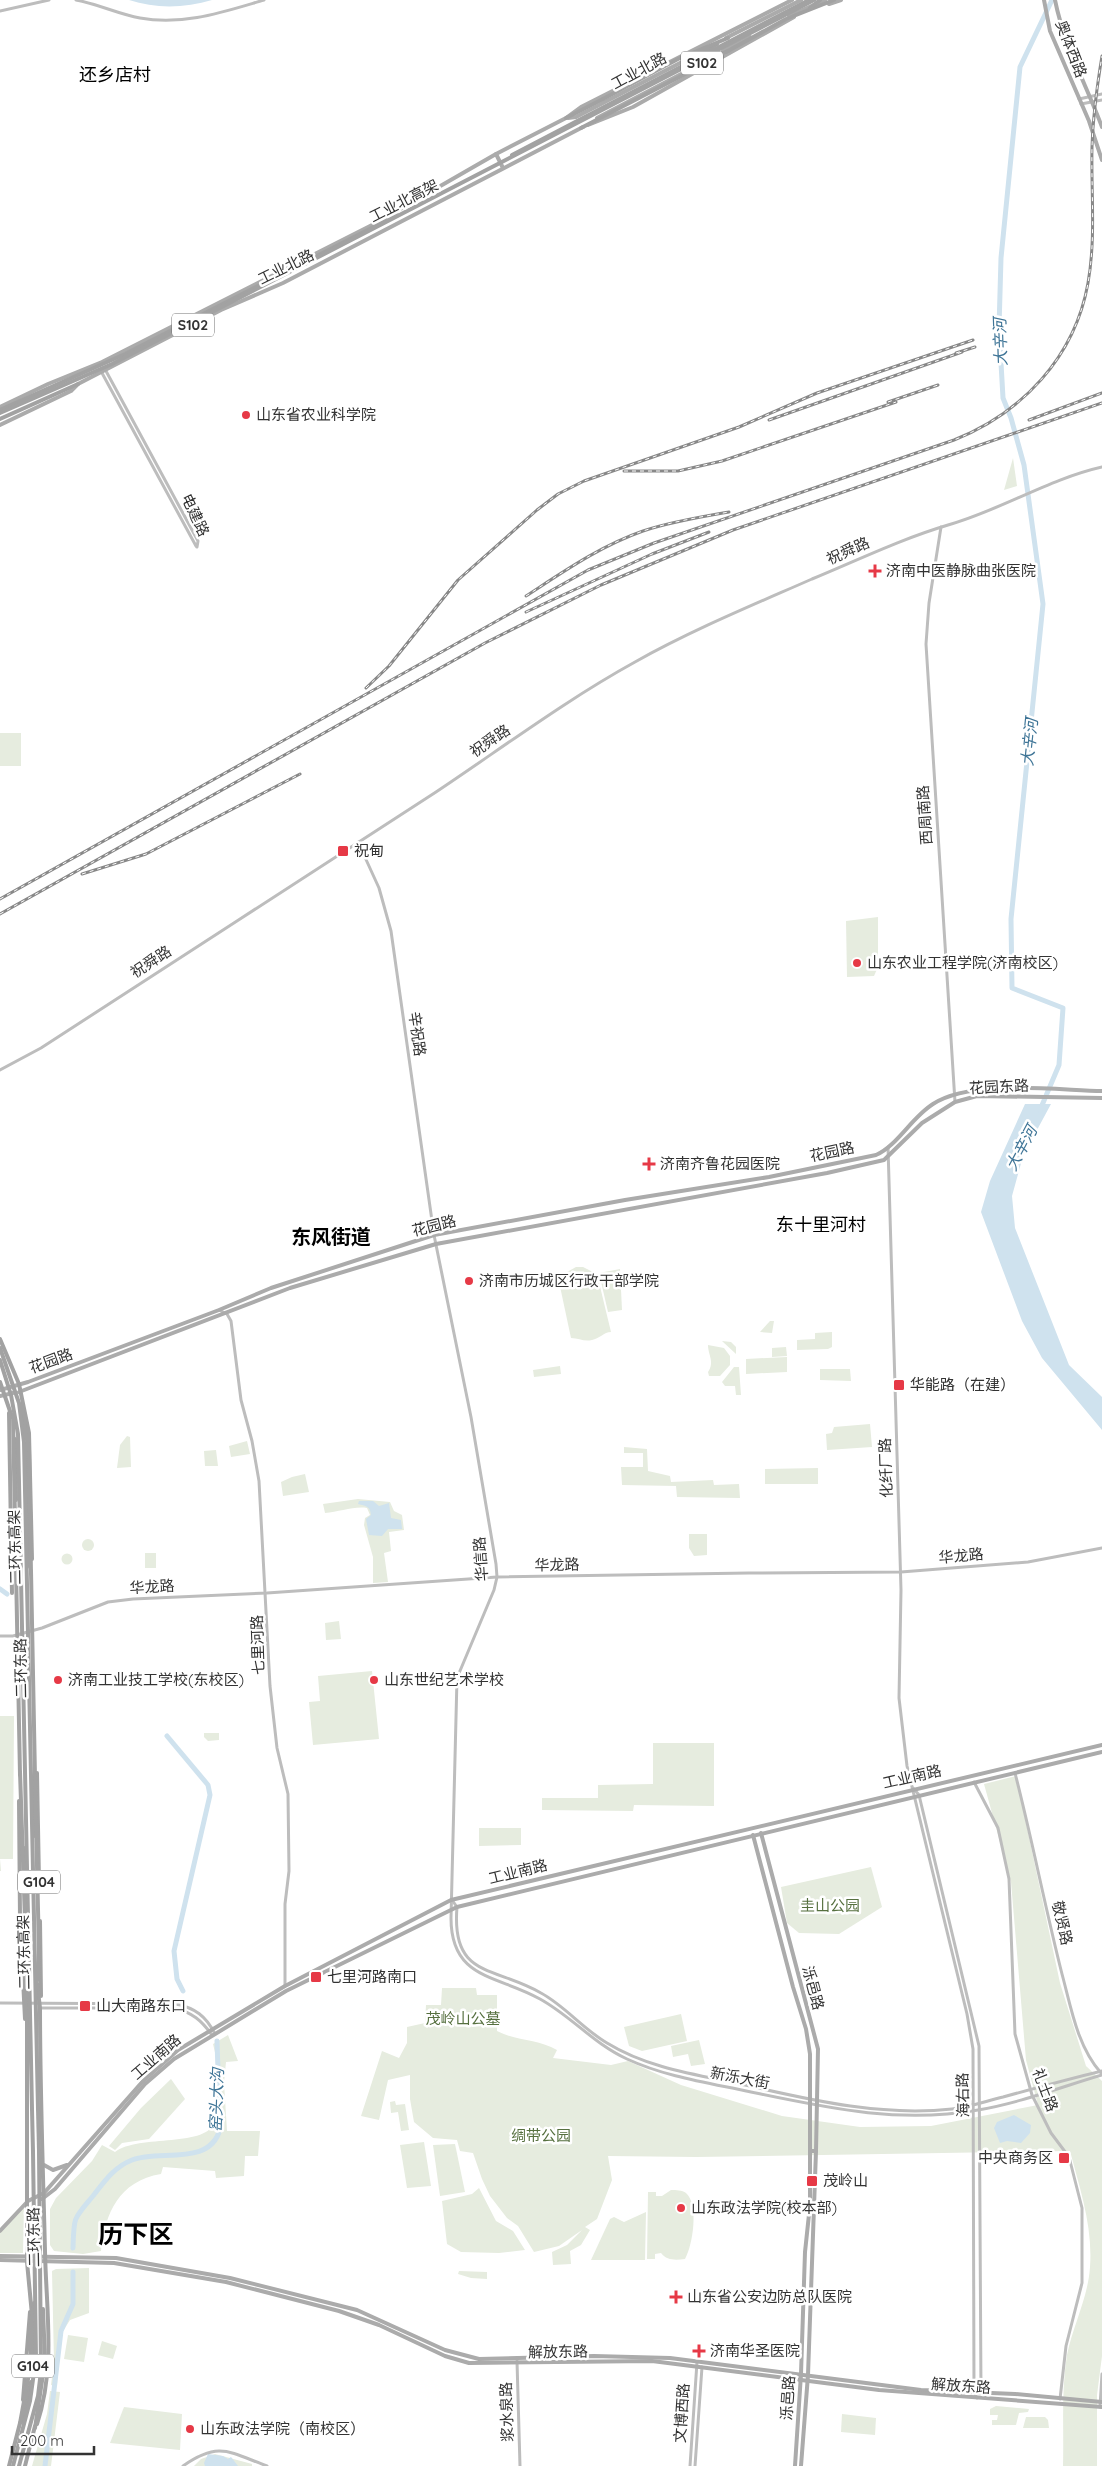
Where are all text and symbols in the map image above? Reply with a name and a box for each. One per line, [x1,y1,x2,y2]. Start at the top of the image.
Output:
street label: 奥体西路 [1052,17,1091,80]
street label: 工业北路 [608,48,670,93]
road number: S102 [681,52,723,74]
district label: 还乡店村 [79,63,151,86]
street label: 工业北高架 [366,175,442,226]
street label: 工业北路 [255,245,317,288]
road number: S102 [172,314,214,336]
water label: 大辛河 [989,315,1011,366]
place label: 山东省农业科学院 [256,405,376,424]
marker: 山东省农业科学院 [240,409,252,421]
street label: 电建路 [177,490,214,539]
street label: 祝舜路 [823,533,872,568]
place label: 济南中医静脉曲张医院 [886,561,1036,580]
marker: 济南中医静脉曲张医院 [868,564,882,578]
water label: 大辛河 [1017,714,1042,767]
street label: 祝舜路 [466,720,514,761]
street label: 西周南路 [913,784,936,846]
place label: 祝甸 [354,841,384,860]
marker: 祝甸 [336,844,350,858]
street label: 祝舜路 [127,941,175,982]
place label: 山东农业工程学院(济南校区) [867,953,1058,972]
marker: 山东农业工程学院(济南校区) [851,957,863,969]
street label: 辛祝路 [405,1010,430,1058]
street label: 花园东路 [969,1075,1029,1098]
water label: 大辛河 [1001,1119,1043,1174]
street label: 花园路 [808,1138,856,1165]
place label: 济南齐鲁花园医院 [660,1154,780,1173]
marker: 济南齐鲁花园医院 [642,1157,656,1171]
street label: 花园路 [410,1211,458,1240]
district label: 东十里河村 [776,1213,866,1236]
district label: 东风街道 [291,1224,371,1249]
place label: 济南市历城区行政干部学院 [479,1271,659,1290]
marker: 济南市历城区行政干部学院 [463,1275,475,1287]
street label: 花园路 [26,1344,75,1377]
place label: 华能路（在建） [910,1375,1015,1394]
marker: 华能路（在建） [892,1378,906,1392]
street label: 化纤厂路 [875,1438,896,1498]
street label: 二环东高架 [4,1509,25,1585]
street label: 华信路 [469,1536,492,1582]
street label: 华龙路 [938,1544,984,1567]
street label: 华龙路 [534,1555,580,1574]
street label: 华龙路 [129,1576,175,1597]
street label: 七里河路 [247,1615,268,1675]
street label: 二环东路 [10,1638,31,1698]
place label: 济南工业技工学校(东校区) [68,1670,244,1689]
place label: 山东世纪艺术学校 [384,1670,504,1689]
marker: 济南工业技工学校(东校区) [52,1674,64,1686]
marker: 山东世纪艺术学校 [368,1674,380,1686]
street label: 工业南路 [881,1761,943,1793]
street label: 工业南路 [486,1855,549,1888]
road number: G104 [18,1870,60,1894]
park label: 圭山公园 [800,1896,860,1915]
street label: 敬贤路 [1048,1899,1077,1947]
street label: 二环东高架 [13,1914,34,1990]
street label: 泺邑路 [798,1964,828,2012]
place label: 七里河路南口 [327,1967,417,1986]
marker: 七里河路南口 [309,1970,323,1984]
place label: 山大南路东口 [96,1996,186,2015]
marker: 山大南路东口 [78,1999,92,2013]
park label: 茂岭山公墓 [425,2009,501,2028]
street label: 工业南路 [127,2030,185,2083]
street label: 新泺大街 [709,2062,771,2093]
street label: 礼士路 [1029,2065,1062,2114]
water label: 窑头大沟 [205,2066,227,2132]
street label: 海右路 [953,2072,972,2118]
park label: 绸带公园 [511,2126,571,2145]
place label: 中央商务区 [978,2148,1053,2167]
marker: 中央商务区 [1057,2151,1071,2165]
place label: 茂岭山 [823,2171,868,2190]
marker: 茂岭山 [805,2174,819,2188]
place label: 山东政法学院(校本部) [691,2198,837,2217]
marker: 山东政法学院(校本部) [675,2202,687,2214]
street label: 二环东路 [23,2207,44,2267]
district label: 历下区 [98,2218,174,2249]
place label: 山东省公安边防总队医院 [687,2287,852,2306]
marker: 山东省公安边防总队医院 [669,2290,683,2304]
street label: 解放东路 [528,2341,588,2362]
place label: 济南华圣医院 [710,2341,800,2360]
marker: 济南华圣医院 [692,2344,706,2358]
road number: G104 [12,2354,54,2378]
street label: 解放东路 [930,2374,992,2397]
street label: 泺邑路 [776,2375,799,2421]
street label: 浆水泉路 [496,2382,517,2442]
street label: 文博西路 [670,2382,693,2444]
place label: 山东政法学院（南校区） [200,2419,365,2438]
marker: 山东政法学院（南校区） [184,2423,196,2435]
scale bar [12,2424,95,2456]
text: 200 m [20,2431,64,2450]

